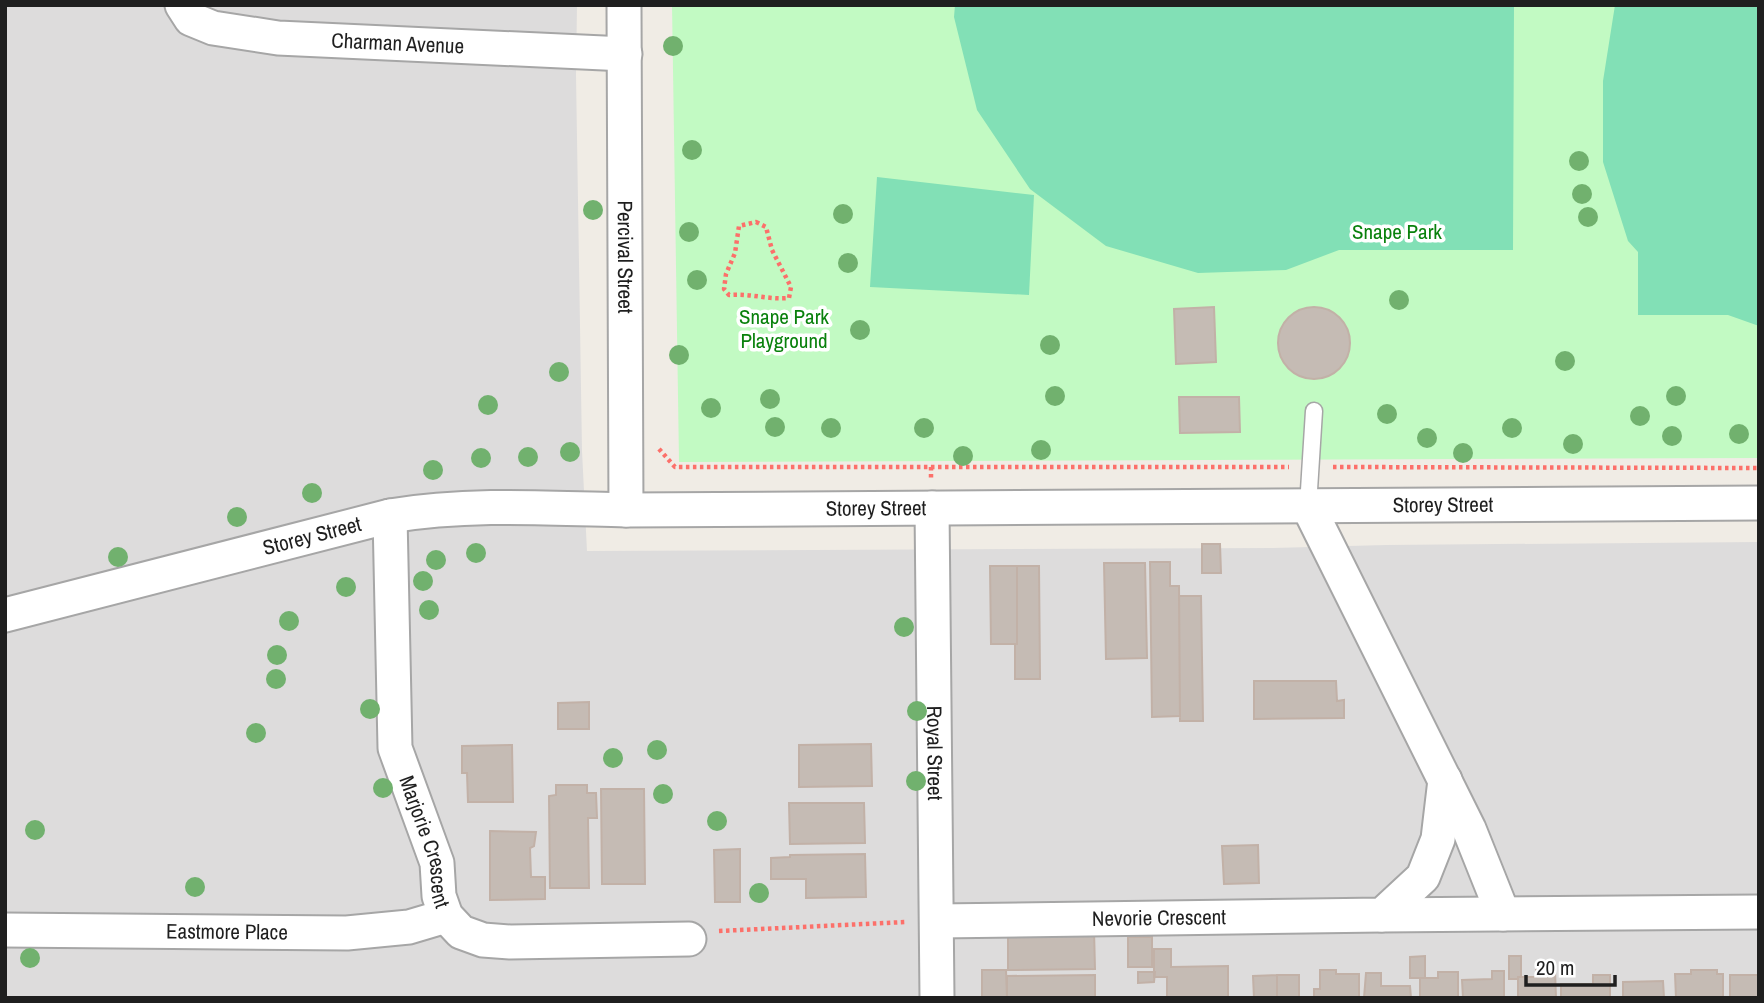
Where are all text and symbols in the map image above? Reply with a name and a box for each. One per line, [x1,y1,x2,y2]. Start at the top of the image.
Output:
street label: Charman Avenue [331,25,465,61]
street label: Percival Street [611,200,640,314]
park label: Snape Park [1352,217,1442,246]
park label: Snape Park Playground [739,302,829,355]
street label: Storey Street [1393,490,1494,519]
street label: Storey Street [826,493,927,523]
street label: Storey Street [260,509,364,562]
street label: Royal Street [920,705,950,801]
street label: Marjorie Crescent [392,771,457,912]
street label: Nevorie Crescent [1092,902,1226,933]
street label: Eastmore Place [166,916,288,946]
scale bar [1526,944,1615,988]
text: 20 m [1536,953,1574,982]

